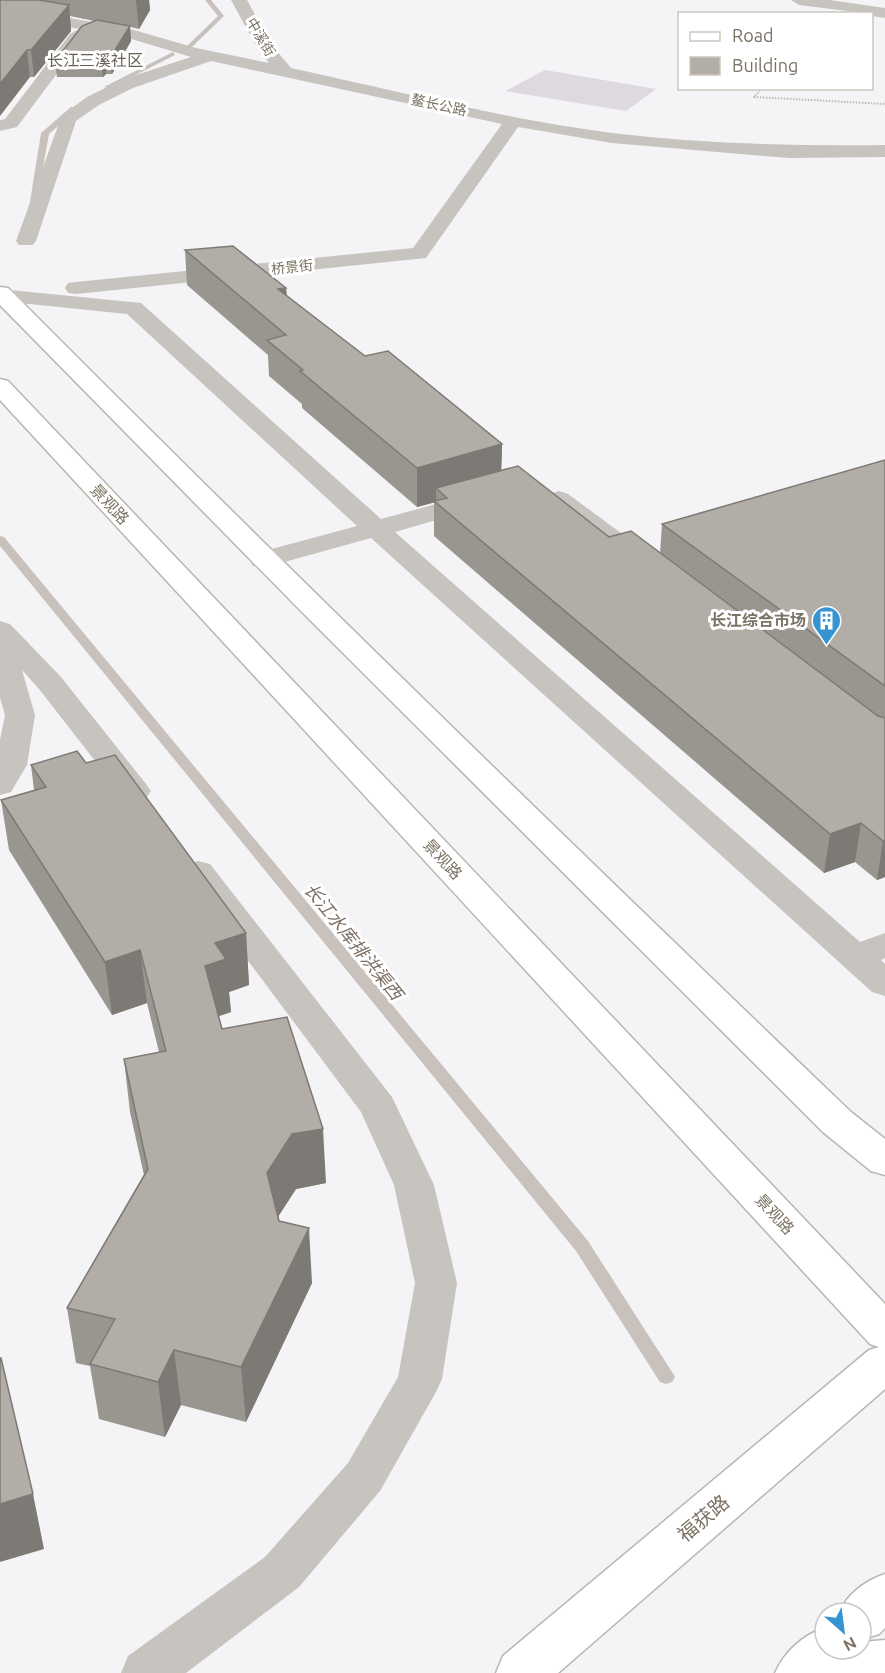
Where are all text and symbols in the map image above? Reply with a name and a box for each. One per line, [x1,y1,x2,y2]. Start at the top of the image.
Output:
legend [678,12,873,90]
street label: 中溪街 [243,15,279,59]
text: Road [732,25,774,45]
district label: 长江三溪社区 [47,51,143,69]
text: Building [732,55,798,75]
street label: 鳌长公路 [410,91,468,119]
street label: 桥景街 [270,257,314,277]
street label: 景观路 [87,480,133,528]
building icon: 长江综合市场 [811,604,843,646]
place label: 长江综合市场 [710,611,806,629]
street label: 景观路 [420,835,466,883]
water label: 长江水库排洪渠西 [301,879,409,1006]
street label: 景观路 [752,1190,798,1238]
street label: 福获路 [673,1490,733,1546]
north arrow [813,1601,873,1661]
text: N [841,1633,860,1655]

